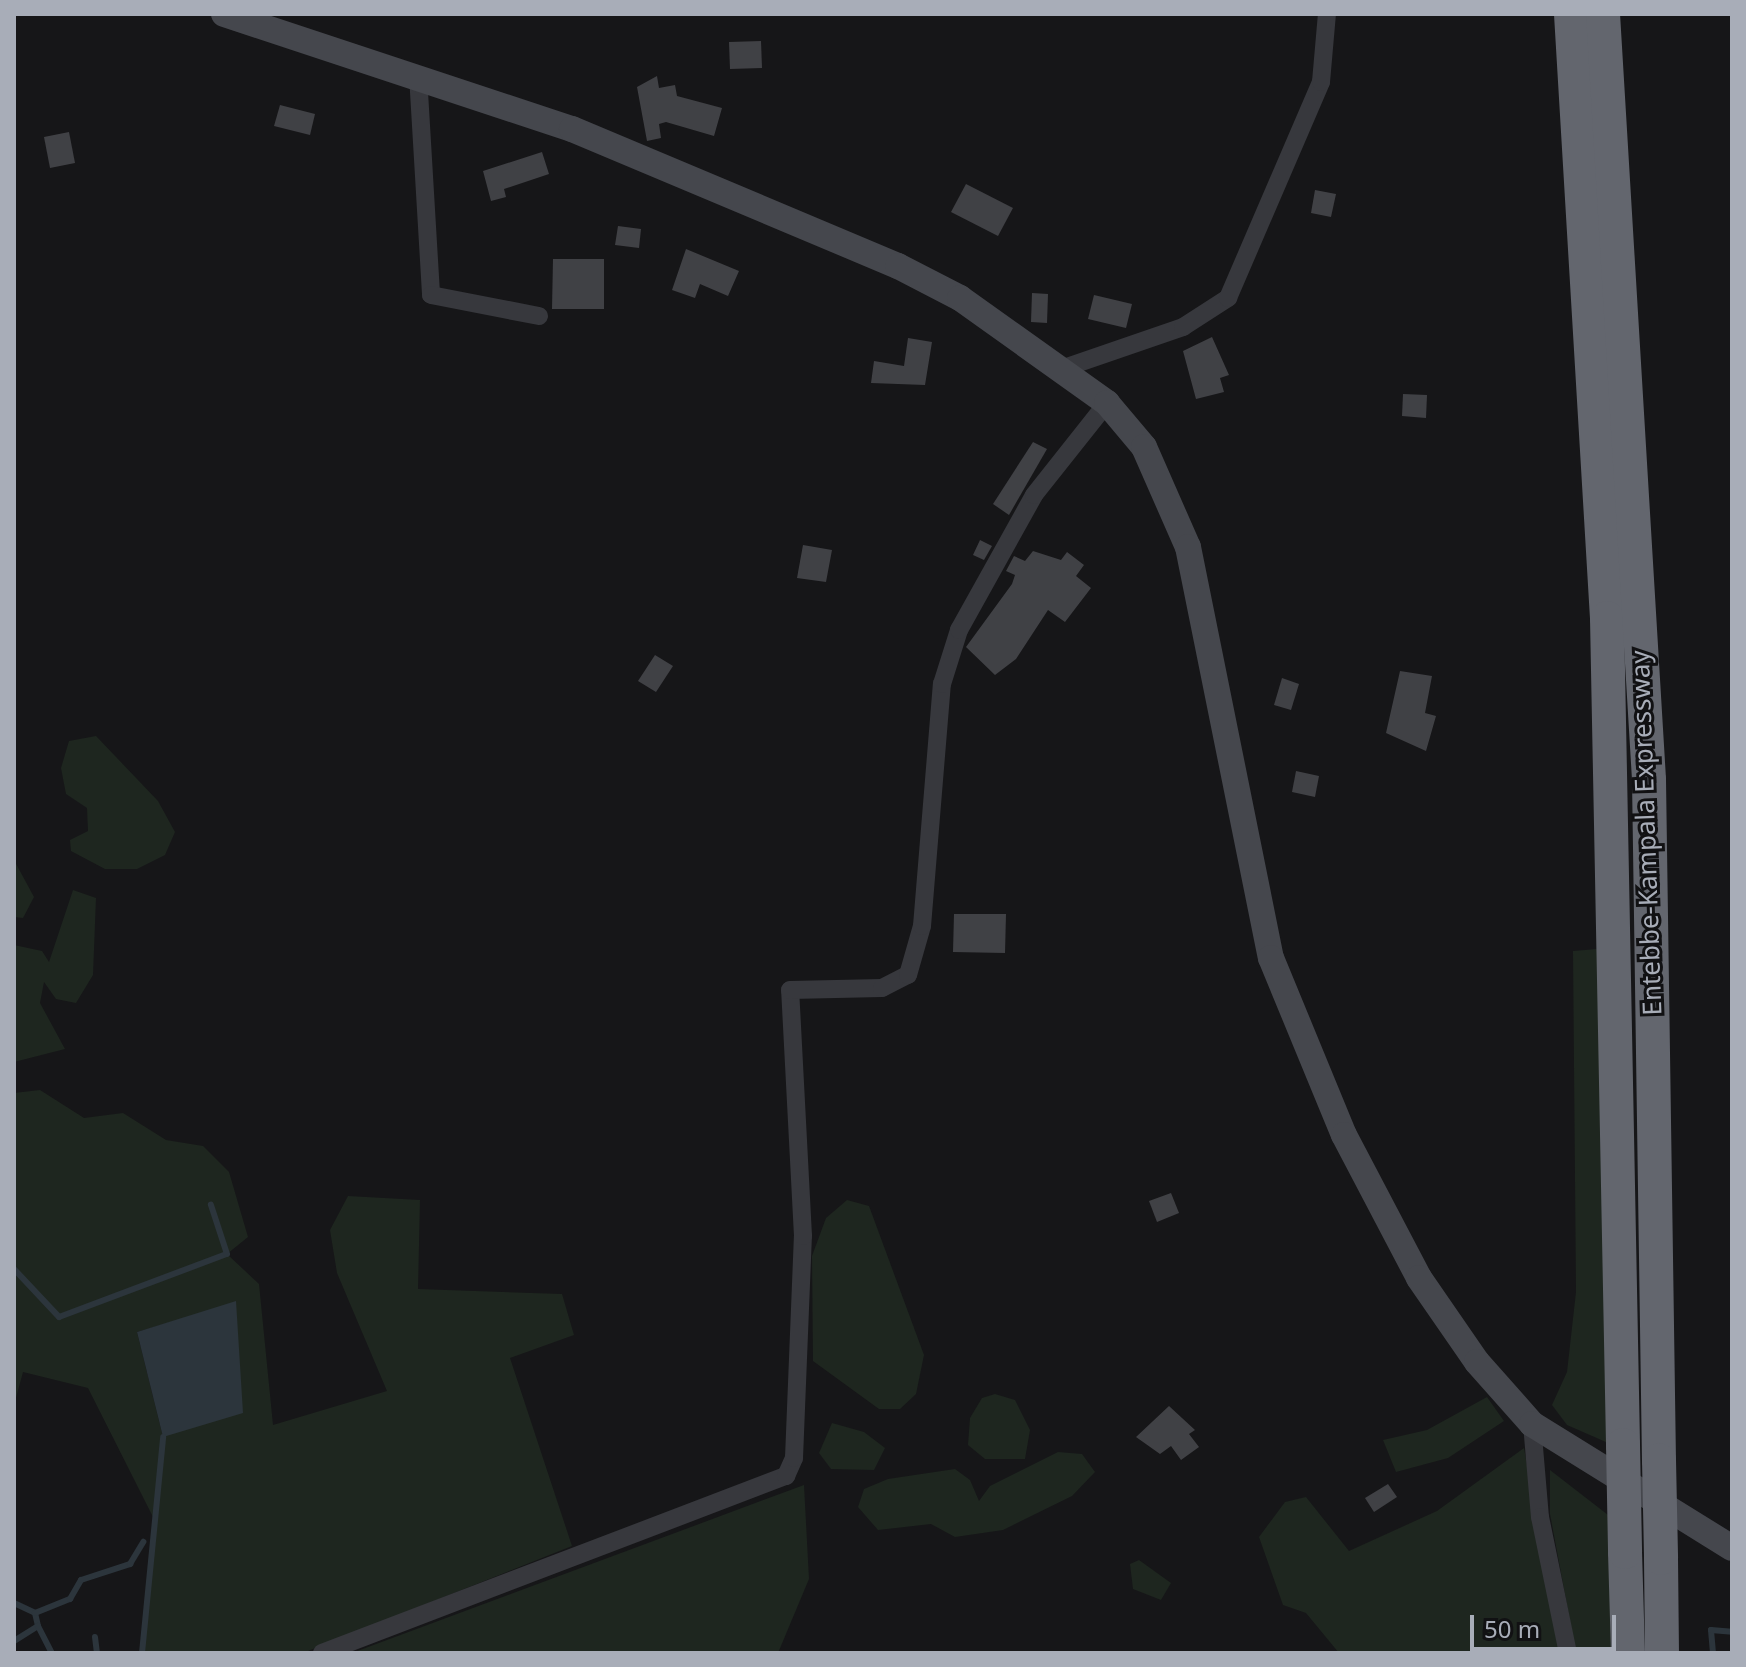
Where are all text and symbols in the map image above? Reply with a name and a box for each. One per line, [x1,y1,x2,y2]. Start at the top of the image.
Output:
street label: Entebbe-Kampala Expressway [1624,650,1668,1016]
scale bar [1474,1599,1620,1649]
text: 50 m [1484,1612,1540,1645]

